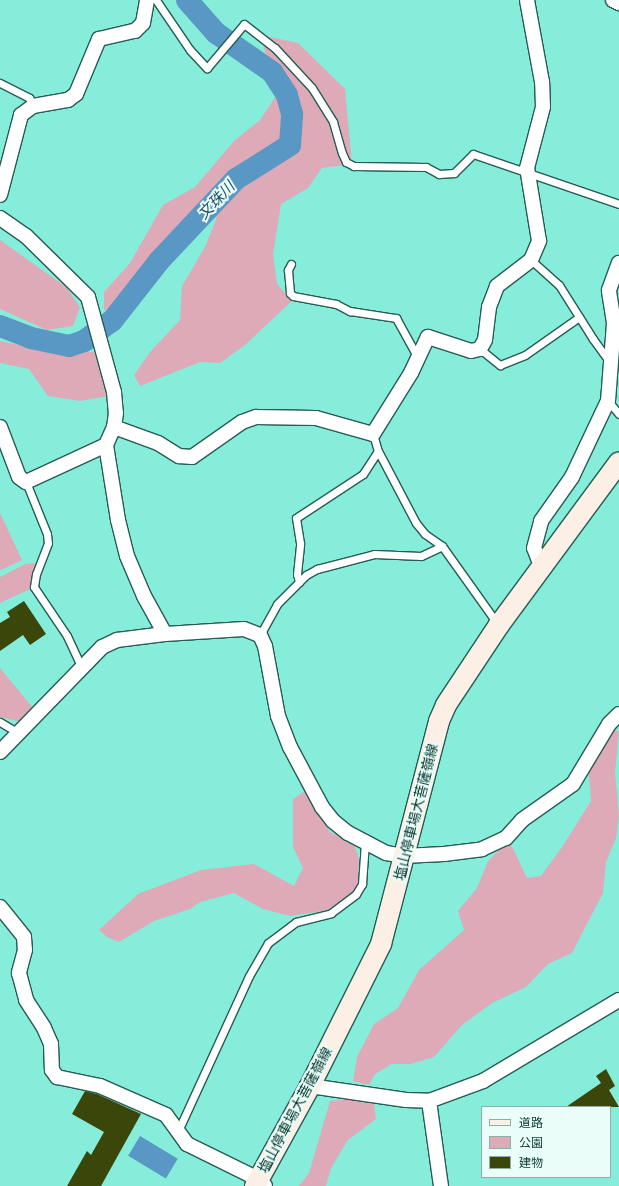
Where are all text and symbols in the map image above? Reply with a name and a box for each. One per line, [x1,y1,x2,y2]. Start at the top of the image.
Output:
water label: 文珠川 [194,178,238,222]
street label: 塩山停車場大菩薩嶺線 [391,742,441,882]
street label: 塩山停車場大菩薩嶺線 [255,1044,335,1176]
legend [481,1106,611,1178]
text: 道路 [519,1115,543,1131]
text: 公園 [519,1135,543,1151]
text: 建物 [519,1155,543,1171]

